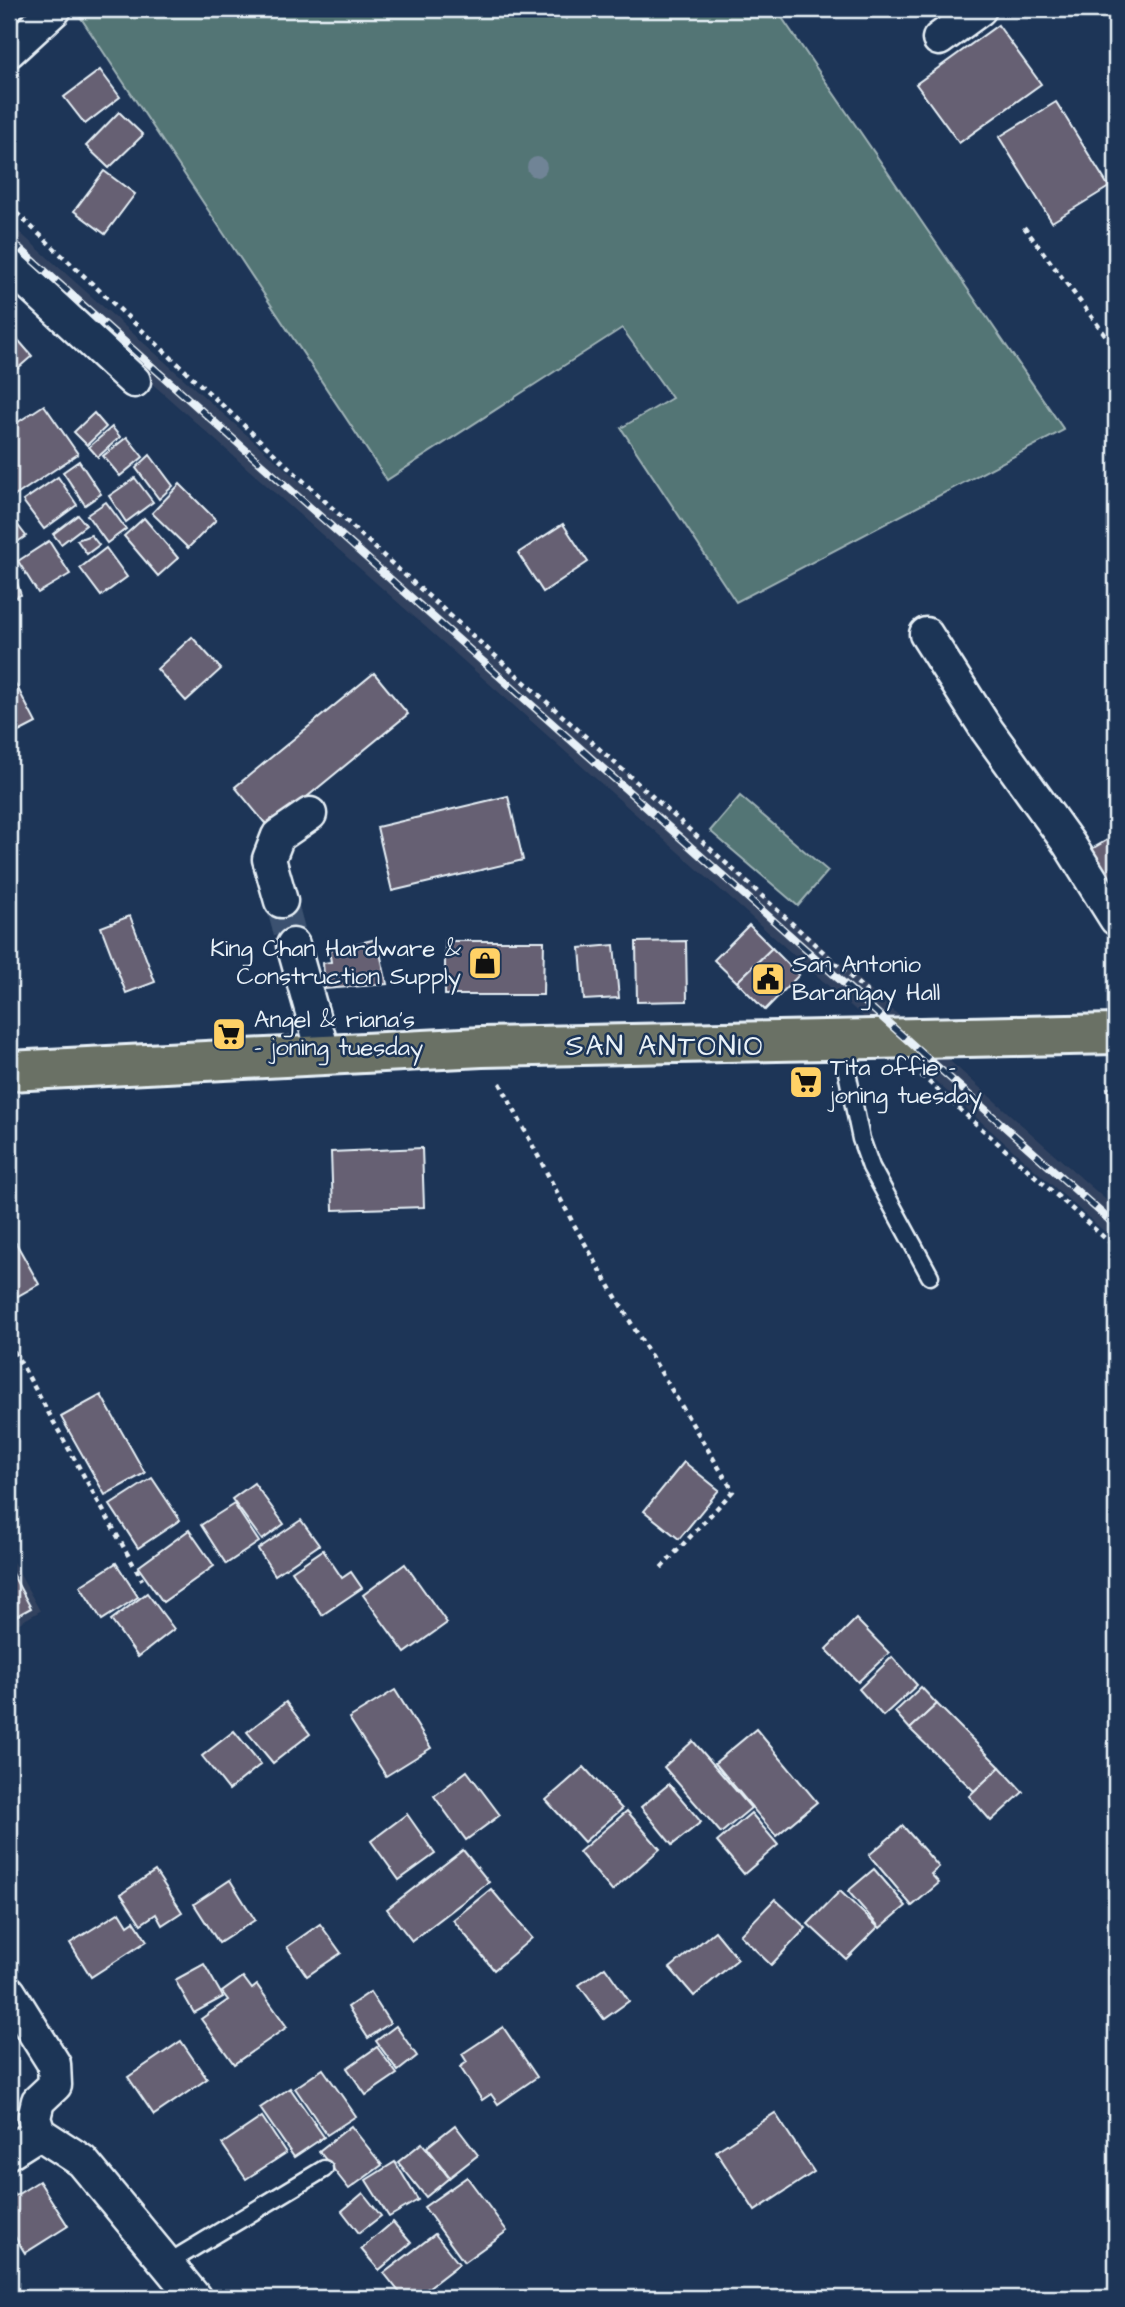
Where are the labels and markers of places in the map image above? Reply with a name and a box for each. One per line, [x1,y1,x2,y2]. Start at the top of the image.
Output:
place label: King Chan Hardware & Construction Supply [210,932,462,995]
shop icon: King Chan Hardware & Construction Supply [466,944,504,982]
place label: San Antonio Barangay Hall [792,948,940,1011]
public building icon: San Antonio Barangay Hall [749,960,787,998]
place label: Angel & riana's - joning tuesday [254,1003,423,1066]
supermarket icon: Angel & riana's - joning tuesday [210,1015,248,1053]
place label: Tita offie - joning tuesday [827,1051,982,1114]
supermarket icon: Tita offie - joning tuesday [787,1063,825,1101]

